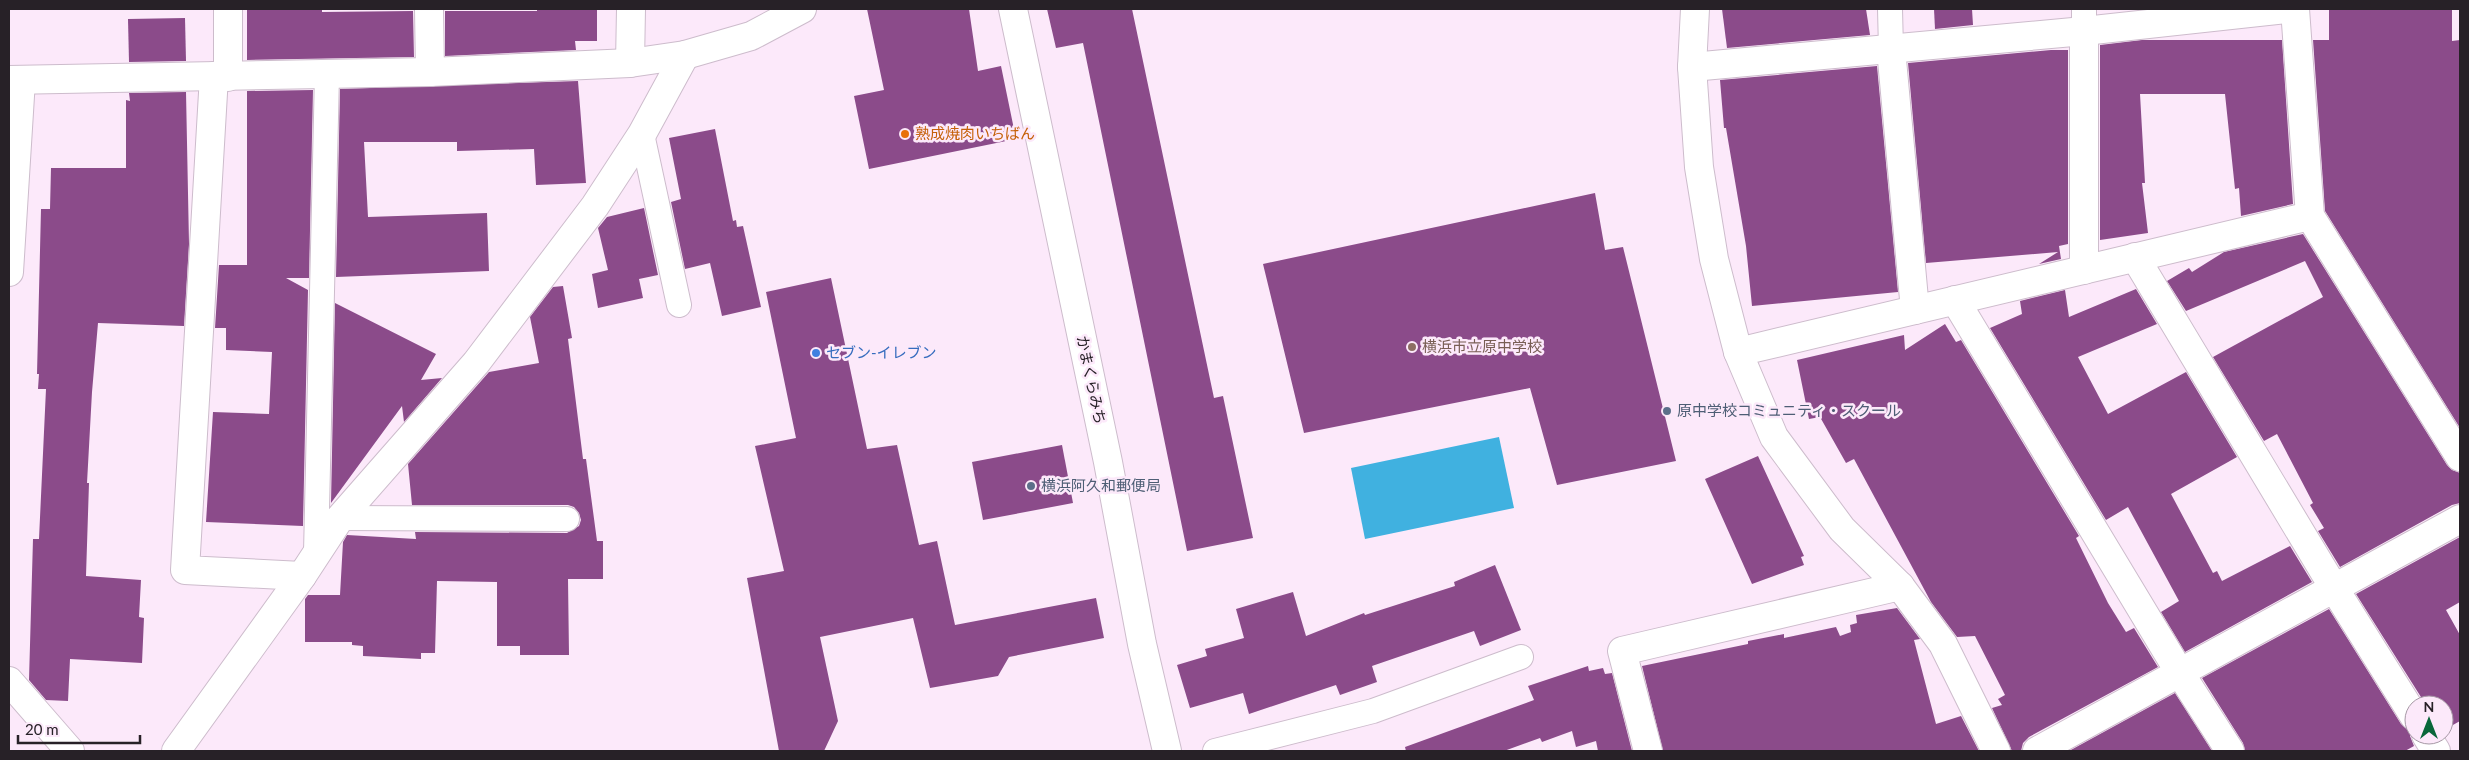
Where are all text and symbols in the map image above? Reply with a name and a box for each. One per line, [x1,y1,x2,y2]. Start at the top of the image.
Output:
place label: 熟成焼肉いちばん [915,124,1035,142]
marker: 熟成焼肉いちばん [899,128,911,140]
street label: かまくらみち [1074,334,1110,426]
place label: 横浜市立原中学校 [1422,337,1542,355]
marker: 横浜市立原中学校 [1406,341,1418,353]
place label: セブン-イレブン [826,343,937,361]
marker: セブン-イレブン [810,347,822,359]
place label: 原中学校コミュニティ・スクール [1677,401,1901,419]
marker: 原中学校コミュニティ・スクール [1661,405,1673,417]
place label: 横浜阿久和郵便局 [1041,476,1161,494]
marker: 横浜阿久和郵便局 [1025,480,1037,492]
north arrow [2404,695,2454,745]
text: N [2424,698,2434,715]
scale bar [18,712,140,744]
text: 20 m [25,720,59,738]

